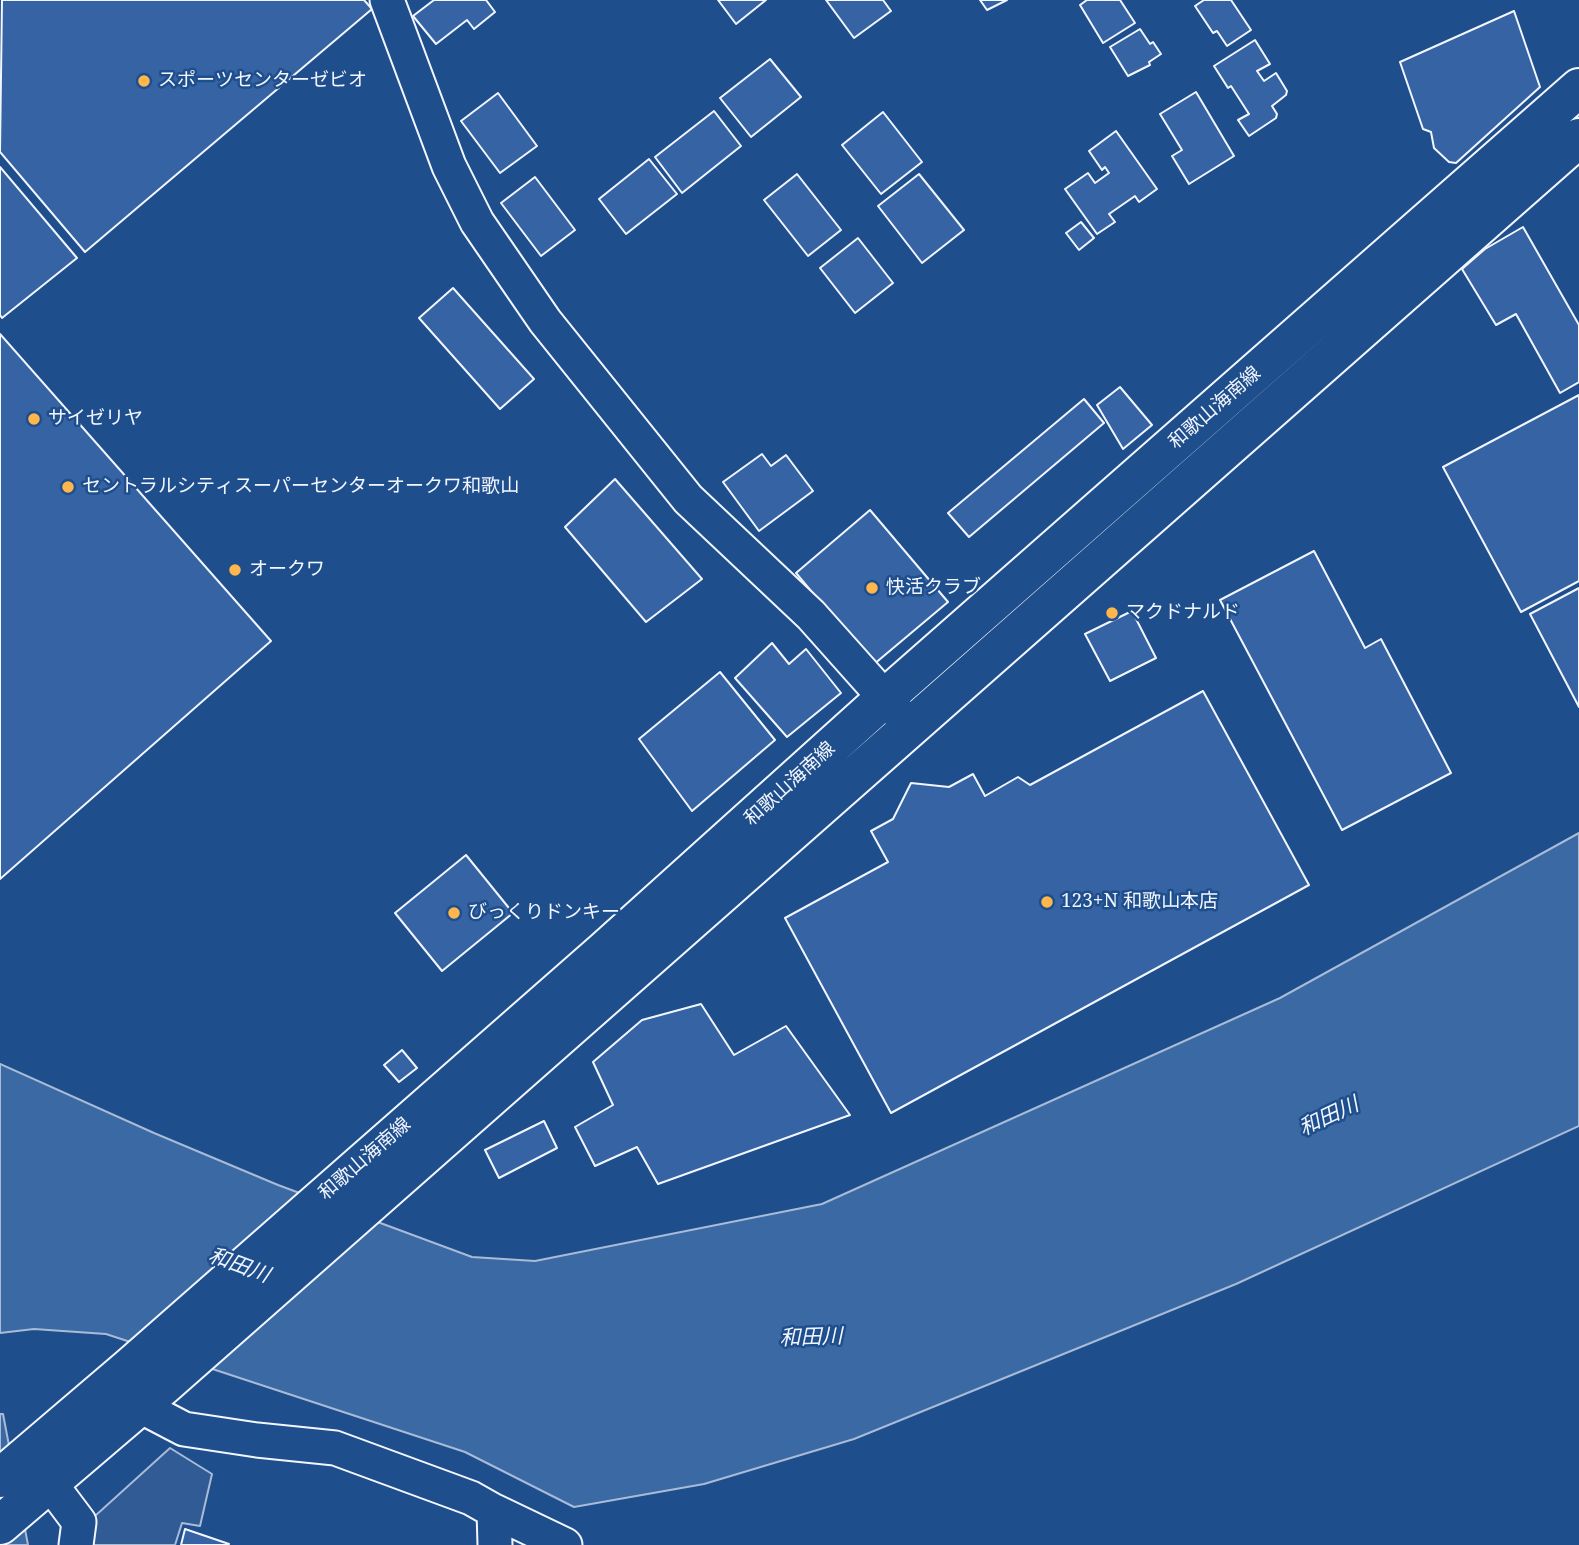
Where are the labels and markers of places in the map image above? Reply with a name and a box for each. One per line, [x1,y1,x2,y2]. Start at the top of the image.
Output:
place label: スポーツセンターゼビオ [158,70,367,92]
marker: スポーツセンターゼビオ [136,73,152,89]
place label: サイゼリヤ [48,408,143,430]
marker: サイゼリヤ [26,411,42,427]
place label: セントラルシティスーパーセンターオークワ和歌山 [82,476,519,498]
marker: セントラルシティスーパーセンターオークワ和歌山 [60,479,76,495]
place label: オークワ [249,559,325,581]
marker: オークワ [227,562,243,578]
place label: 快活クラブ [886,577,981,599]
marker: 快活クラブ [864,580,880,596]
place label: マクドナルド [1126,602,1240,624]
marker: マクドナルド [1104,605,1120,621]
place label: 123+N 和歌山本店 [1061,891,1218,913]
marker: 123+N 和歌山本店 [1039,894,1055,910]
place label: びっくりドンキー [468,902,620,924]
marker: びっくりドンキー [446,905,462,921]

